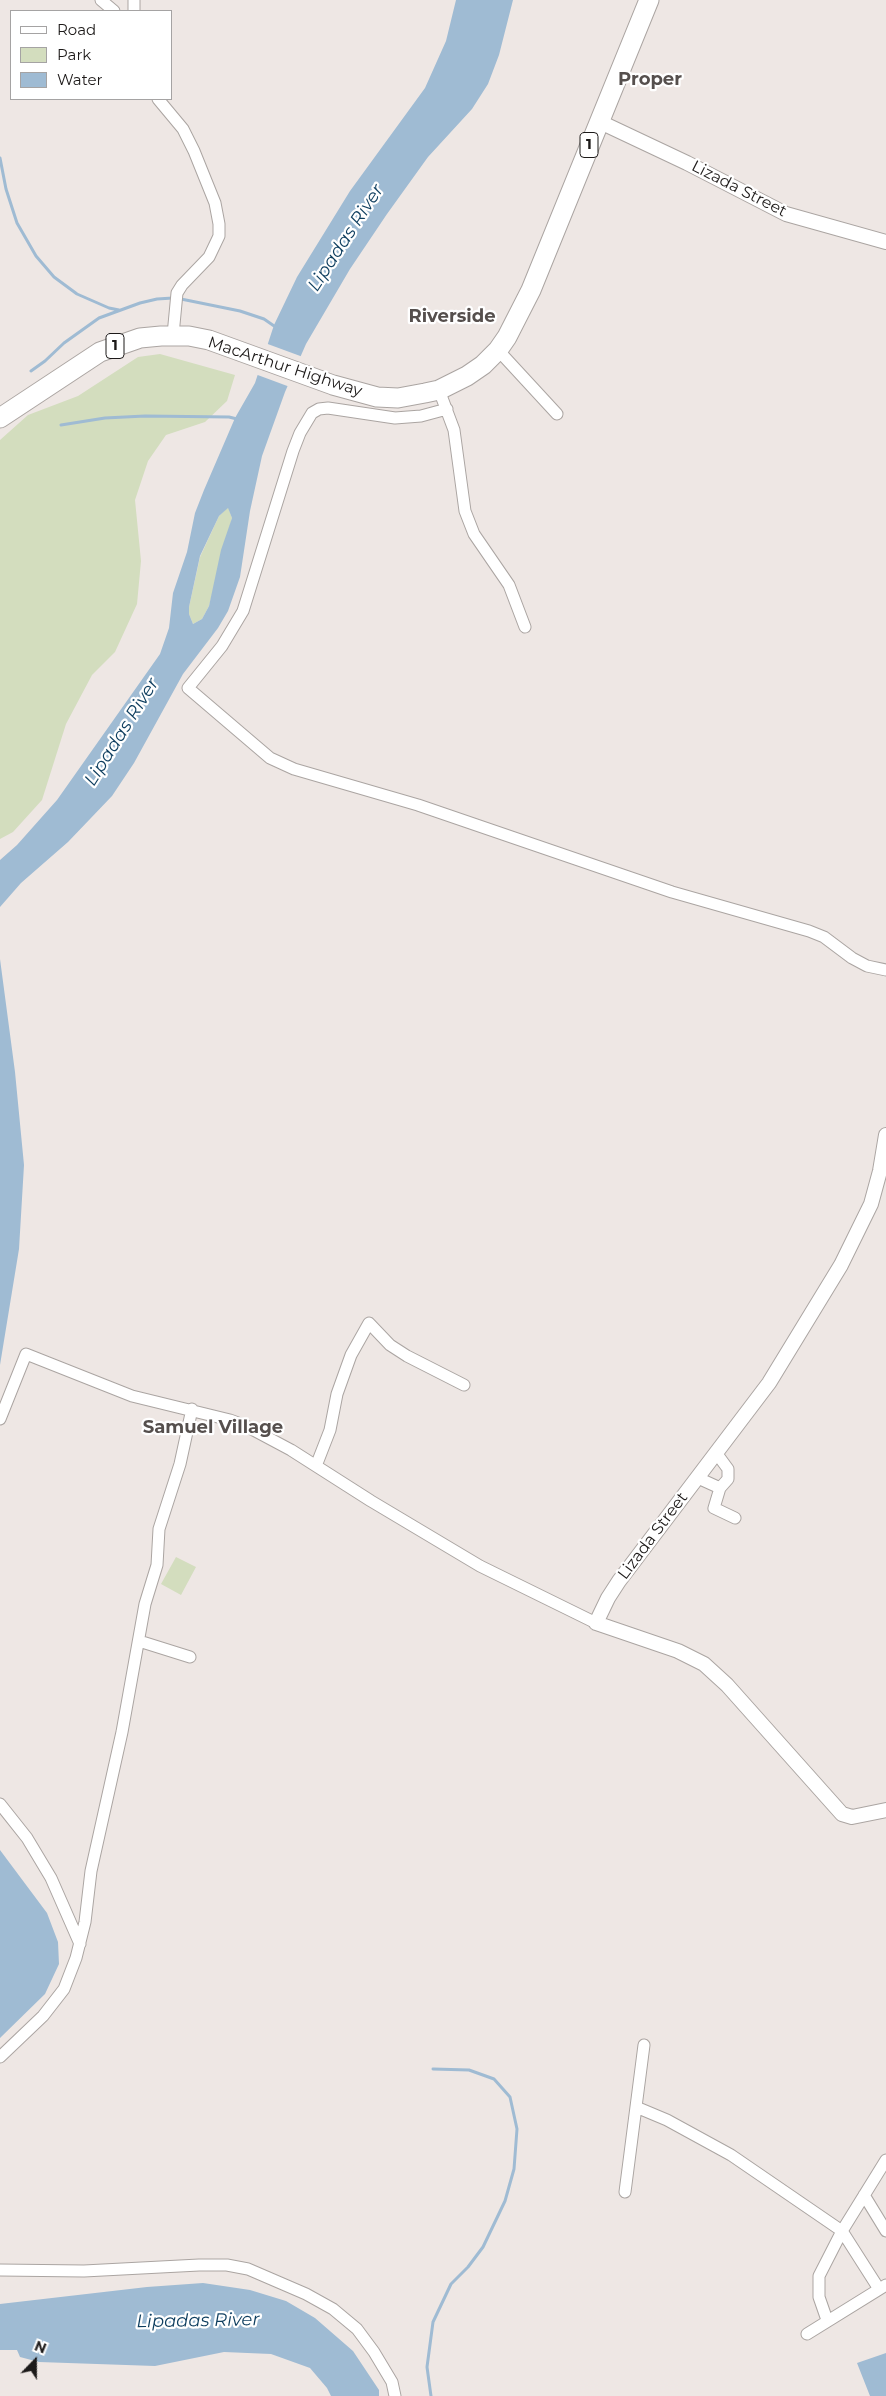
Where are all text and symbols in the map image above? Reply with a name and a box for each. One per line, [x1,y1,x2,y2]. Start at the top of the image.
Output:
legend [10,10,172,100]
text: Road [57,20,96,39]
text: Park [57,45,91,64]
district label: Proper [618,69,682,91]
text: Water [57,70,103,89]
road number: 1 [580,132,598,158]
street label: Lizada Street [688,157,790,221]
water label: Lipadas River [303,180,389,296]
district label: Riverside [408,306,496,328]
street label: MacArthur Highway [205,333,365,401]
road number: 1 [106,334,124,358]
water label: Lipadas River [80,674,164,790]
district label: Samuel Village [143,1417,283,1439]
street label: Lizada Street [614,1489,692,1583]
water label: Lipadas River [136,2309,260,2333]
north arrow [10,2336,60,2386]
text: N [32,2337,49,2358]

